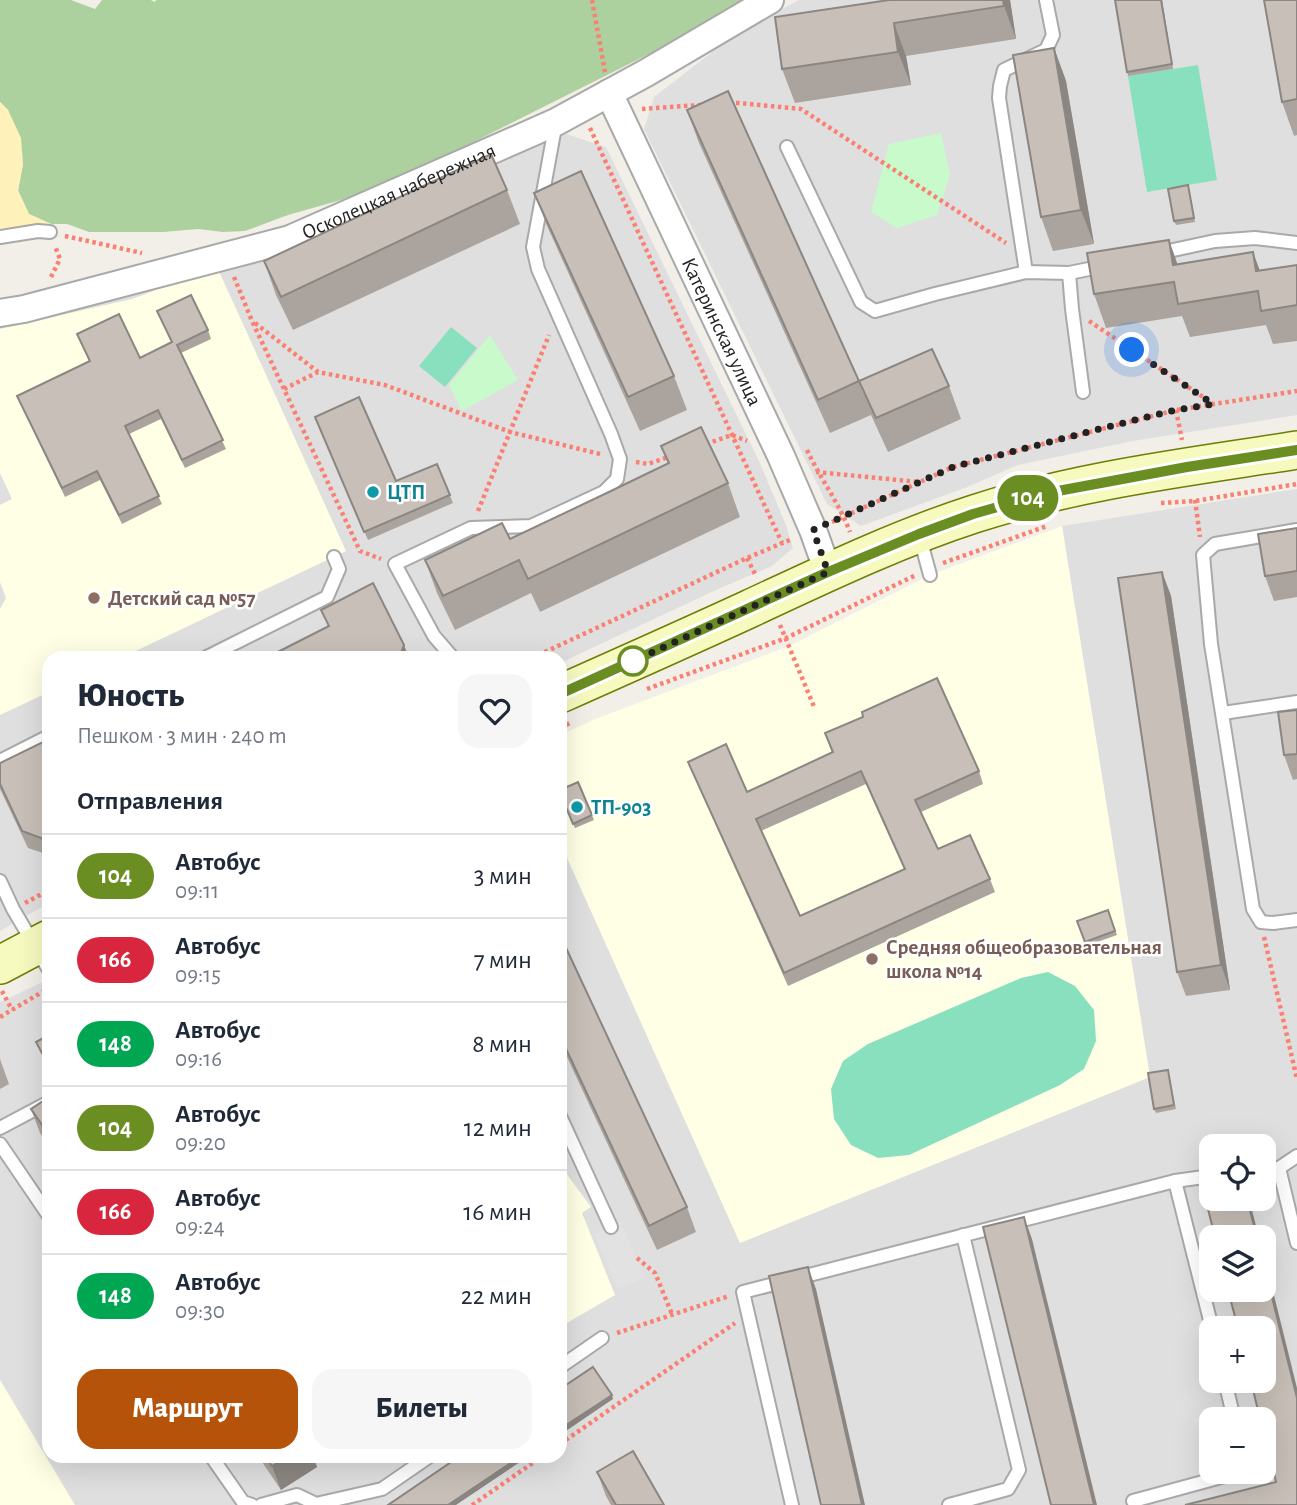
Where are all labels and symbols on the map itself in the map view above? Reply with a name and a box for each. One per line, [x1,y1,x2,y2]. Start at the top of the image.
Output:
street label: Осколецкая набережная [299,140,499,243]
street label: Катеринская улица [678,254,766,409]
your location [1114,332,1149,367]
line badge: 104 [988,475,1068,521]
place label: ЦТП [387,482,425,503]
marker: ЦТП [365,484,381,500]
place label: Детский сад №57 [108,588,255,609]
marker: Детский сад №57 [86,590,102,606]
unlabelled marker [618,646,648,676]
place label: ТП-903 [591,797,651,818]
marker: ТП-903 [569,799,585,815]
place label: Средняя общеобразовательная школа №14 [886,937,1162,982]
marker: Средняя общеобразовательная школа №14 [864,951,880,967]

